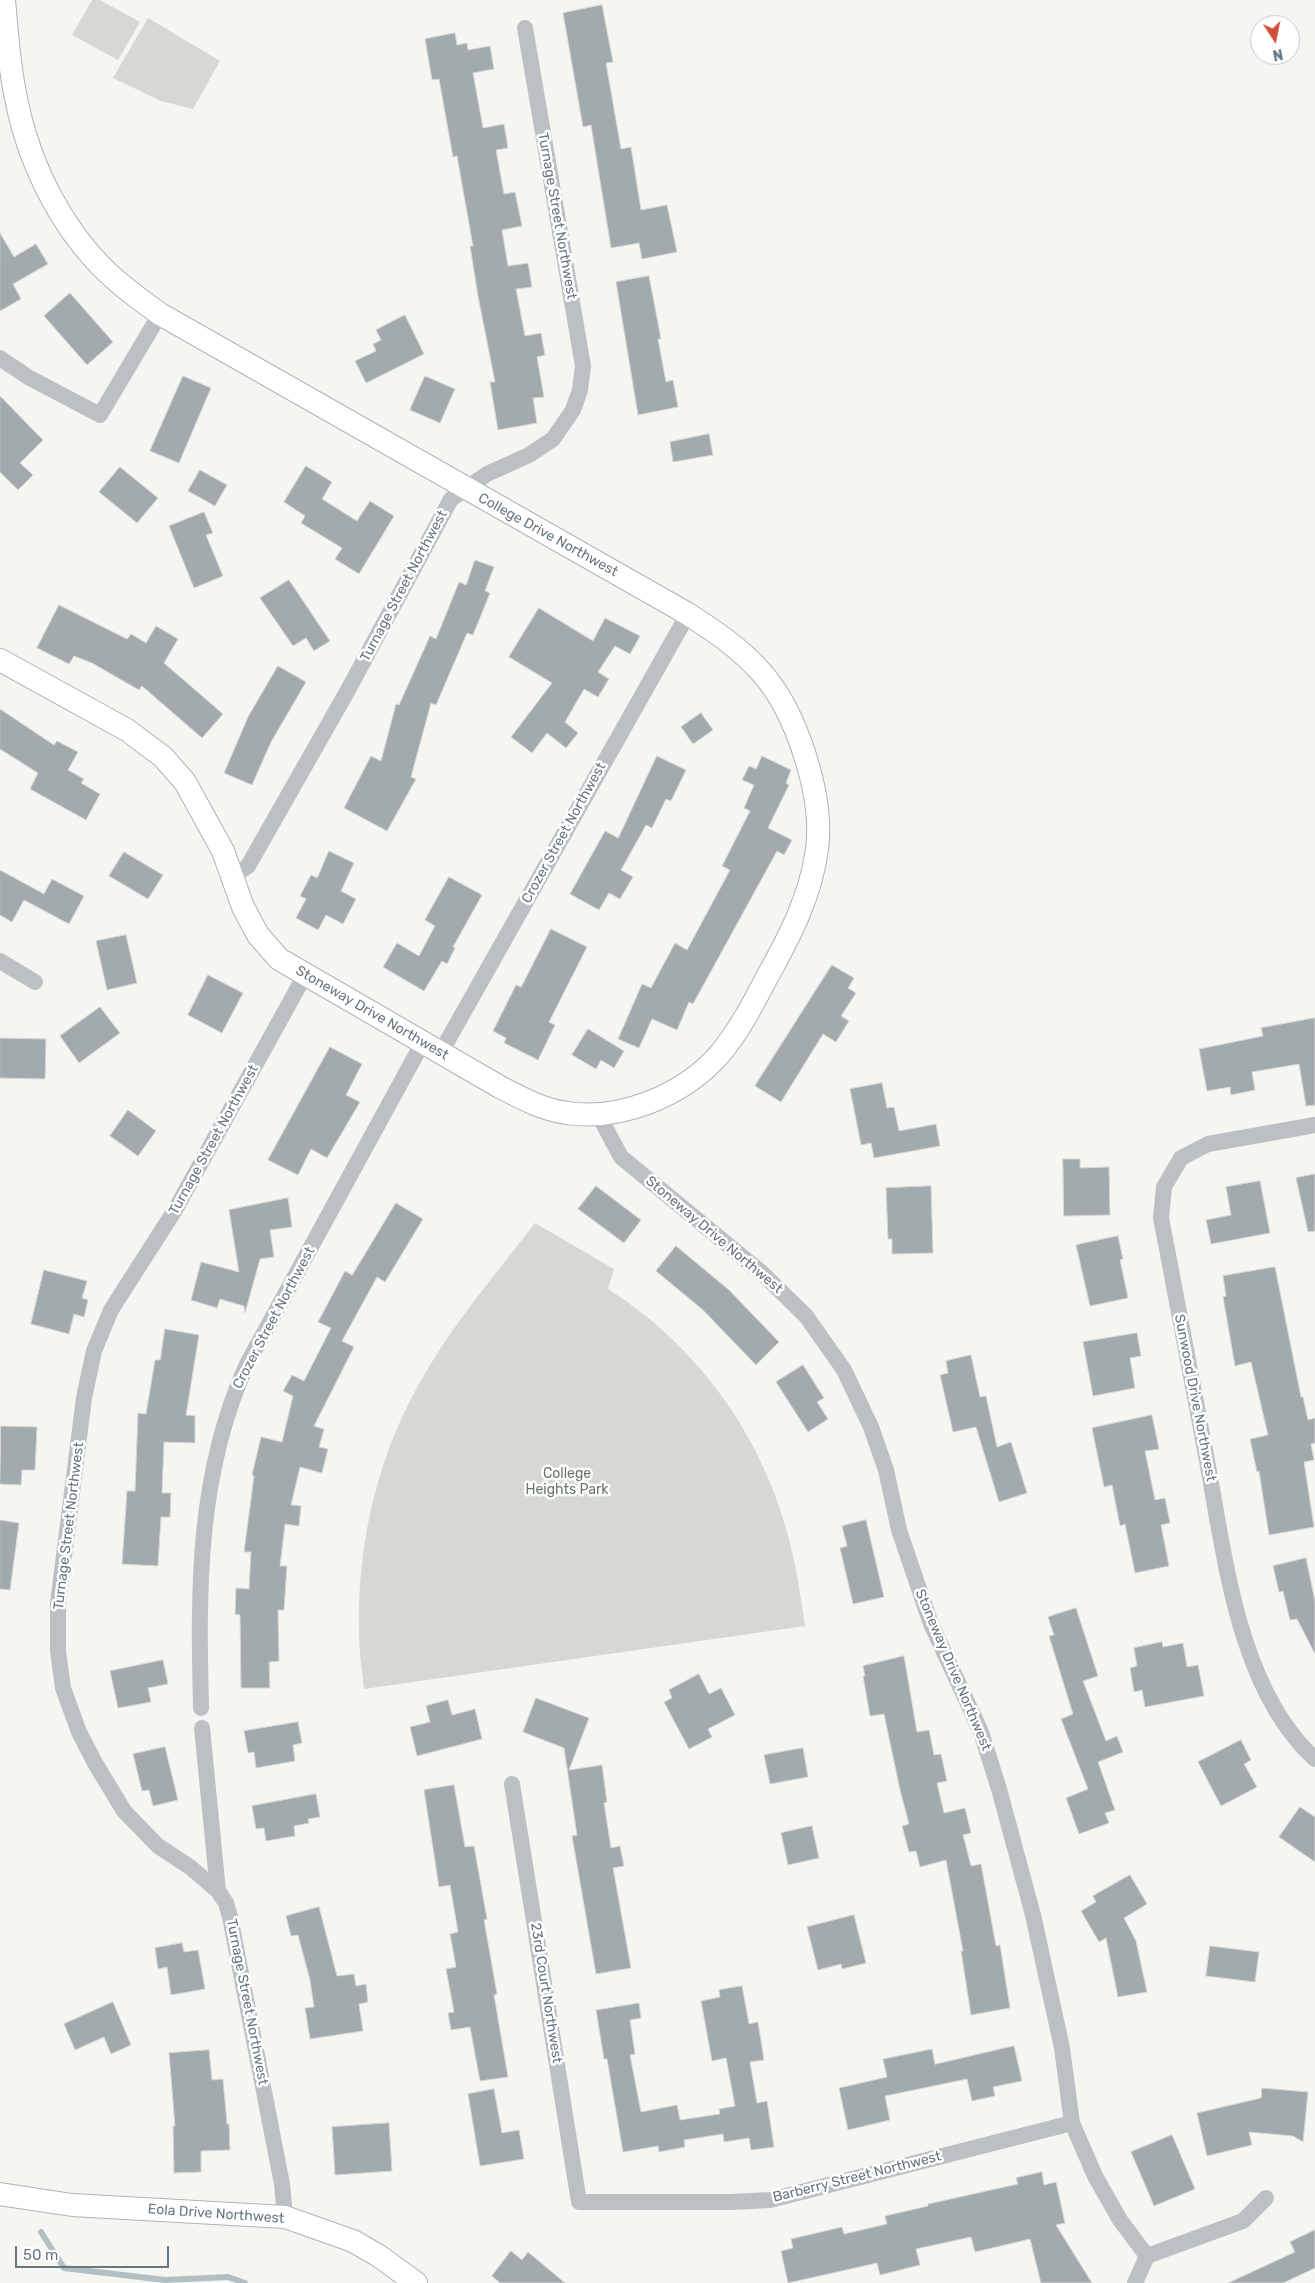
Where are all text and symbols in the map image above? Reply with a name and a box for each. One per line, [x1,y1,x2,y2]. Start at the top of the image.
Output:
north arrow [1250,15,1300,65]
text: N [1271,45,1284,64]
street label: Turnage Street Northwest [534,131,580,301]
street label: College Drive Northwest [475,490,621,580]
street label: Turnage Street Northwest [357,507,451,665]
street label: Crozer Street Northwest [518,760,610,906]
street label: Stoneway Drive Northwest [293,962,451,1064]
street label: Turnage Street Northwest [166,1062,262,1218]
street label: Stoneway Drive Northwest [642,1173,786,1297]
street label: Crozer Street Northwest [229,1244,319,1392]
street label: Sunwood Drive Northwest [1171,1313,1219,1483]
street label: Turnage Street Northwest [50,1441,88,1611]
park label: College Heights Park [525,1466,609,1498]
street label: Stoneway Drive Northwest [911,1587,995,1753]
street label: Turnage Street Northwest [223,1917,271,2087]
street label: 23rd Court Northwest [527,1922,565,2064]
street label: Barberry Street Northwest [771,2148,943,2206]
street label: Eola Drive Northwest [147,2201,285,2227]
scale bar [18,2236,171,2268]
text: 50 m [23,2246,58,2264]

